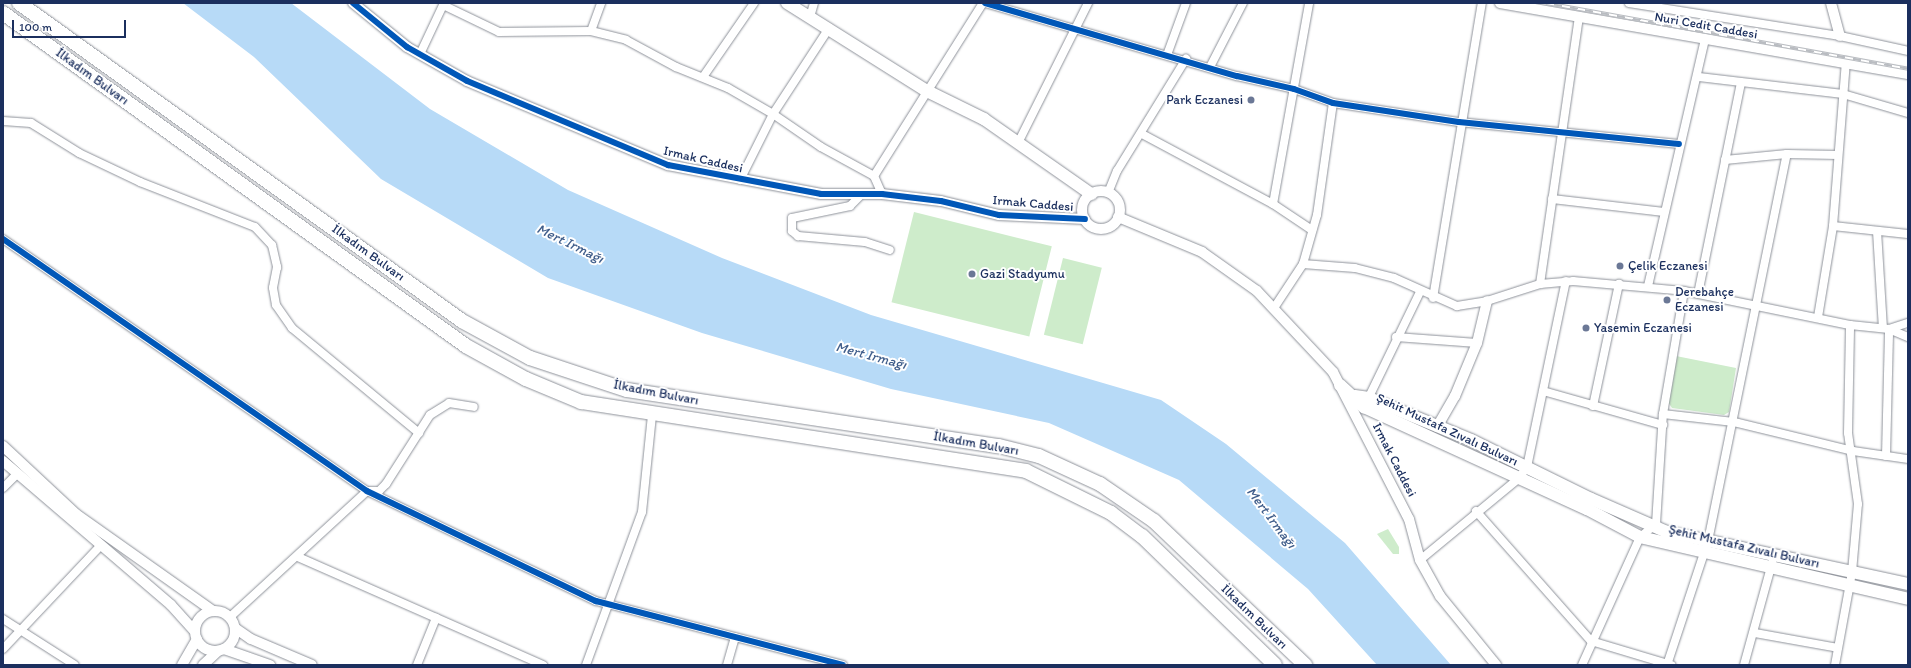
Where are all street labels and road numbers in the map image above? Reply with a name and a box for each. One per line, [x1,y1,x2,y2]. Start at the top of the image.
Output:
street label: Nuri Cedit Caddesi [1653,9,1759,43]
street label: İlkadım Bulvarı [52,45,132,109]
street label: Irmak Caddesi [662,143,744,177]
street label: Irmak Caddesi [992,193,1074,215]
street label: İlkadım Bulvarı [328,221,408,285]
street label: İlkadım Bulvarı [612,377,700,409]
street label: Şehit Mustafa Zıvalı Bulvarı [1374,390,1520,470]
street label: Irmak Caddesi [1369,420,1419,500]
street label: İlkadım Bulvarı [932,429,1020,459]
street label: Şehit Mustafa Zıvalı Bulvarı [1667,522,1821,572]
street label: İlkadım Bulvarı [1218,581,1290,653]

